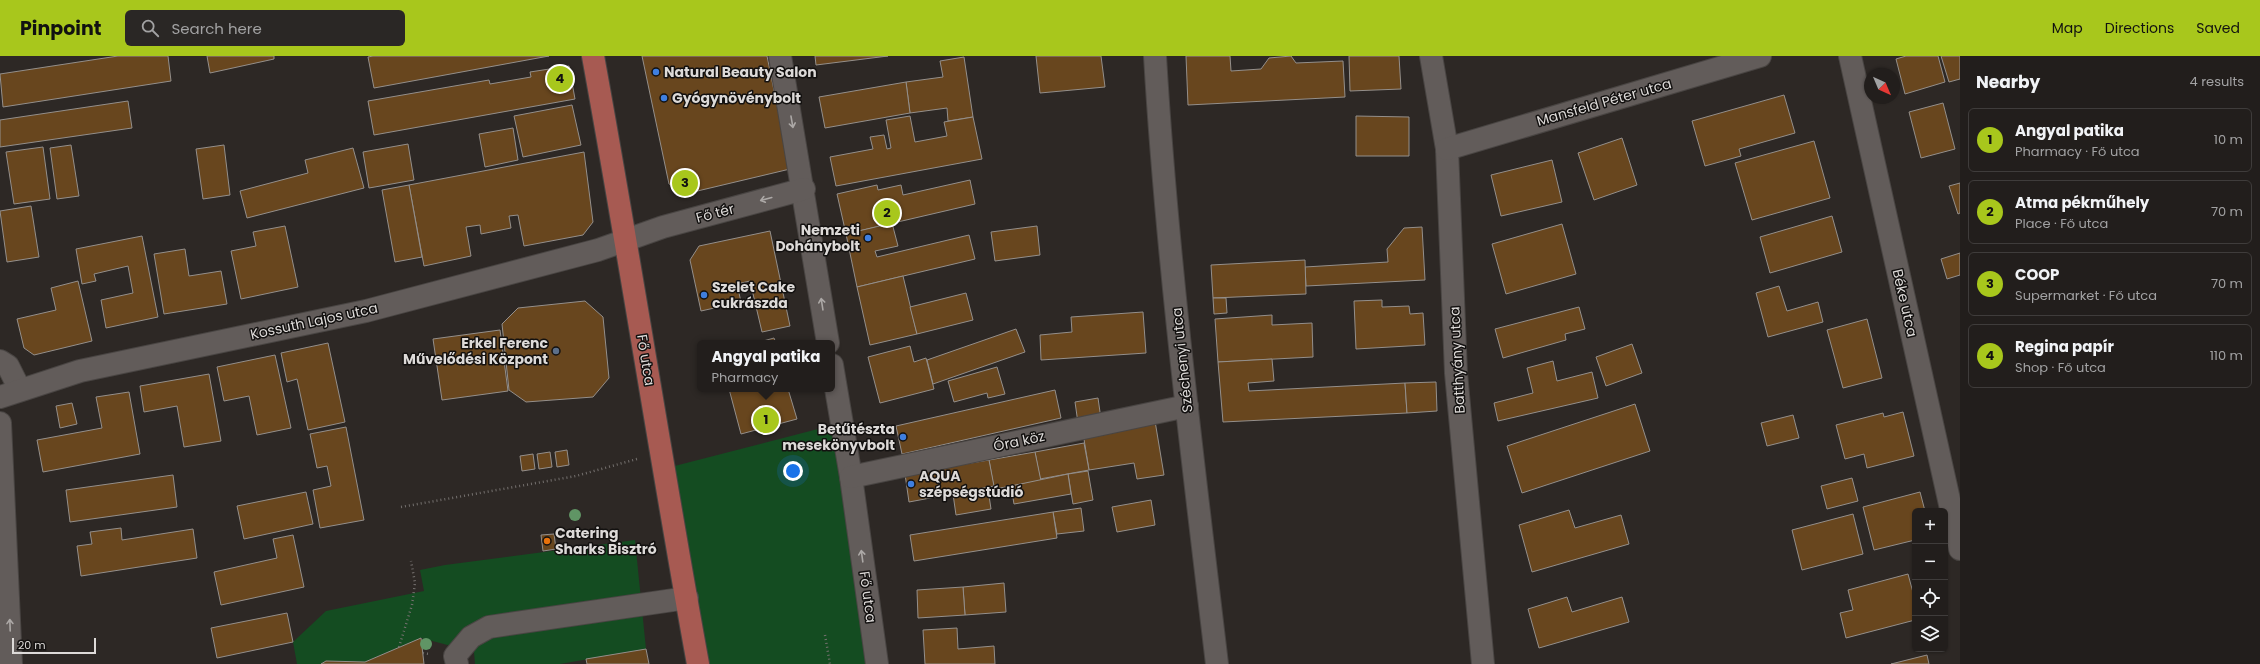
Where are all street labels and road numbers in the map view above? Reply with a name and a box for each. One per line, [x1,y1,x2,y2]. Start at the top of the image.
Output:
street label: Mansfeld Péter utca [1534,73,1674,131]
street label: Fő tér [694,198,736,228]
street label: Béke utca [1888,267,1922,339]
street label: Kossuth Lajos utca [248,298,380,344]
street label: Batthyány utca [1444,306,1470,414]
street label: Széchenyi utca [1167,307,1197,413]
street label: Fő utca [632,333,660,387]
street label: Óra köz [992,426,1046,456]
street label: Fő utca [854,570,882,624]

